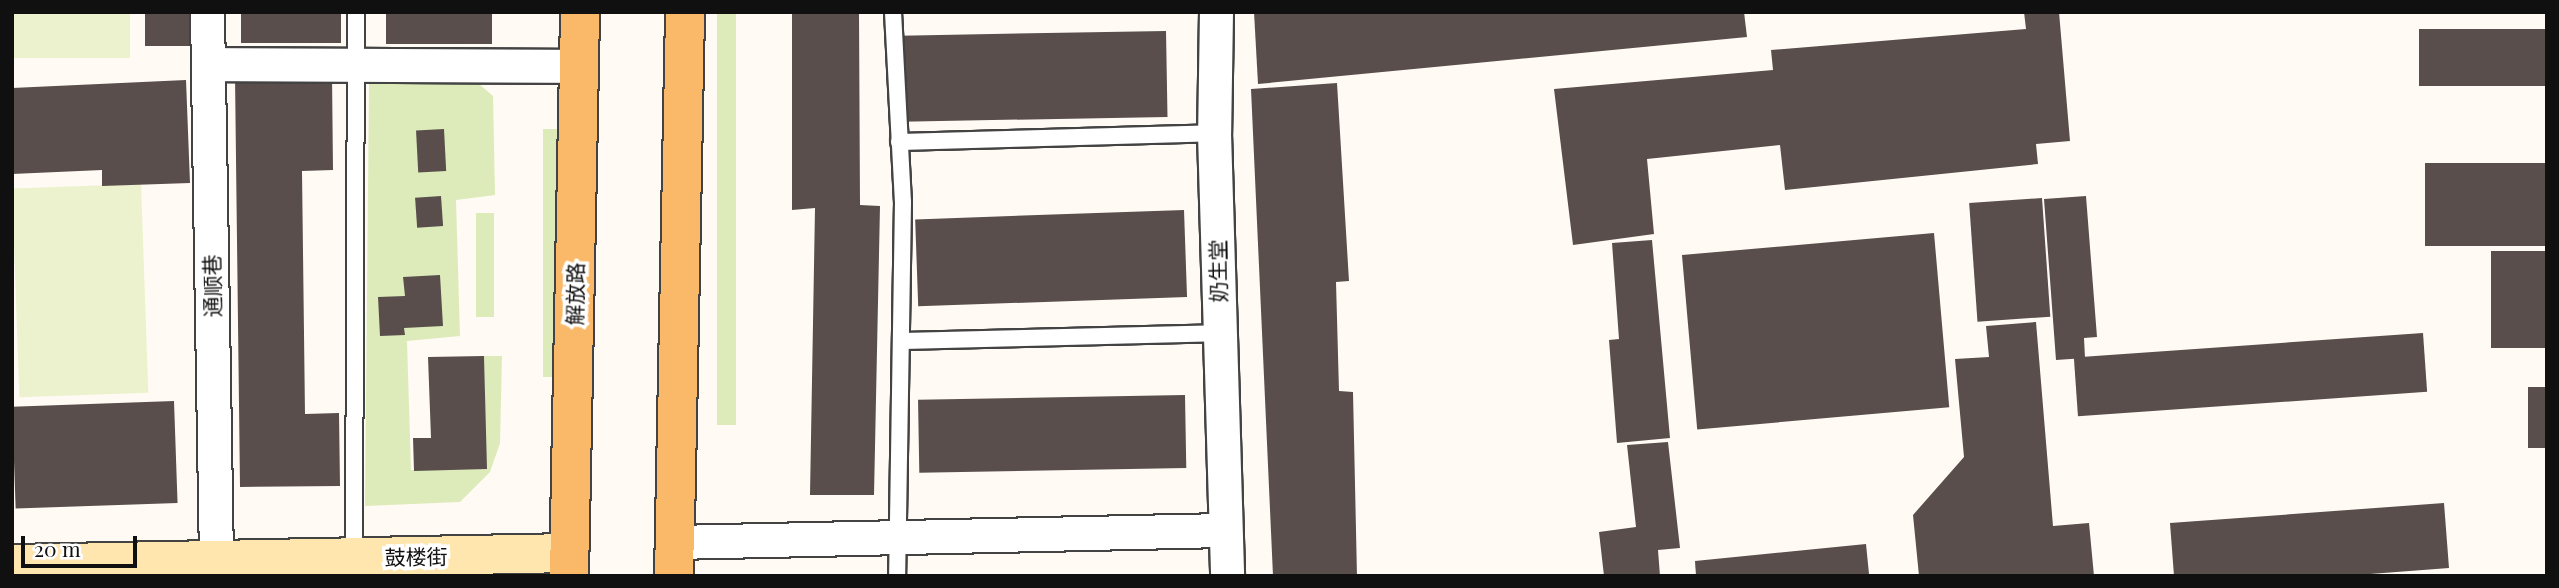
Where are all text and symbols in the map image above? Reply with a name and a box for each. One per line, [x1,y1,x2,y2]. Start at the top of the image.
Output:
street label: 奶生堂 [1204,239,1230,303]
street label: 通顺巷 [198,254,224,318]
street label: 解放路 [561,262,587,326]
scale bar [24,522,140,566]
text: 20 m [34,534,81,562]
street label: 鼓楼街 [384,543,448,569]

